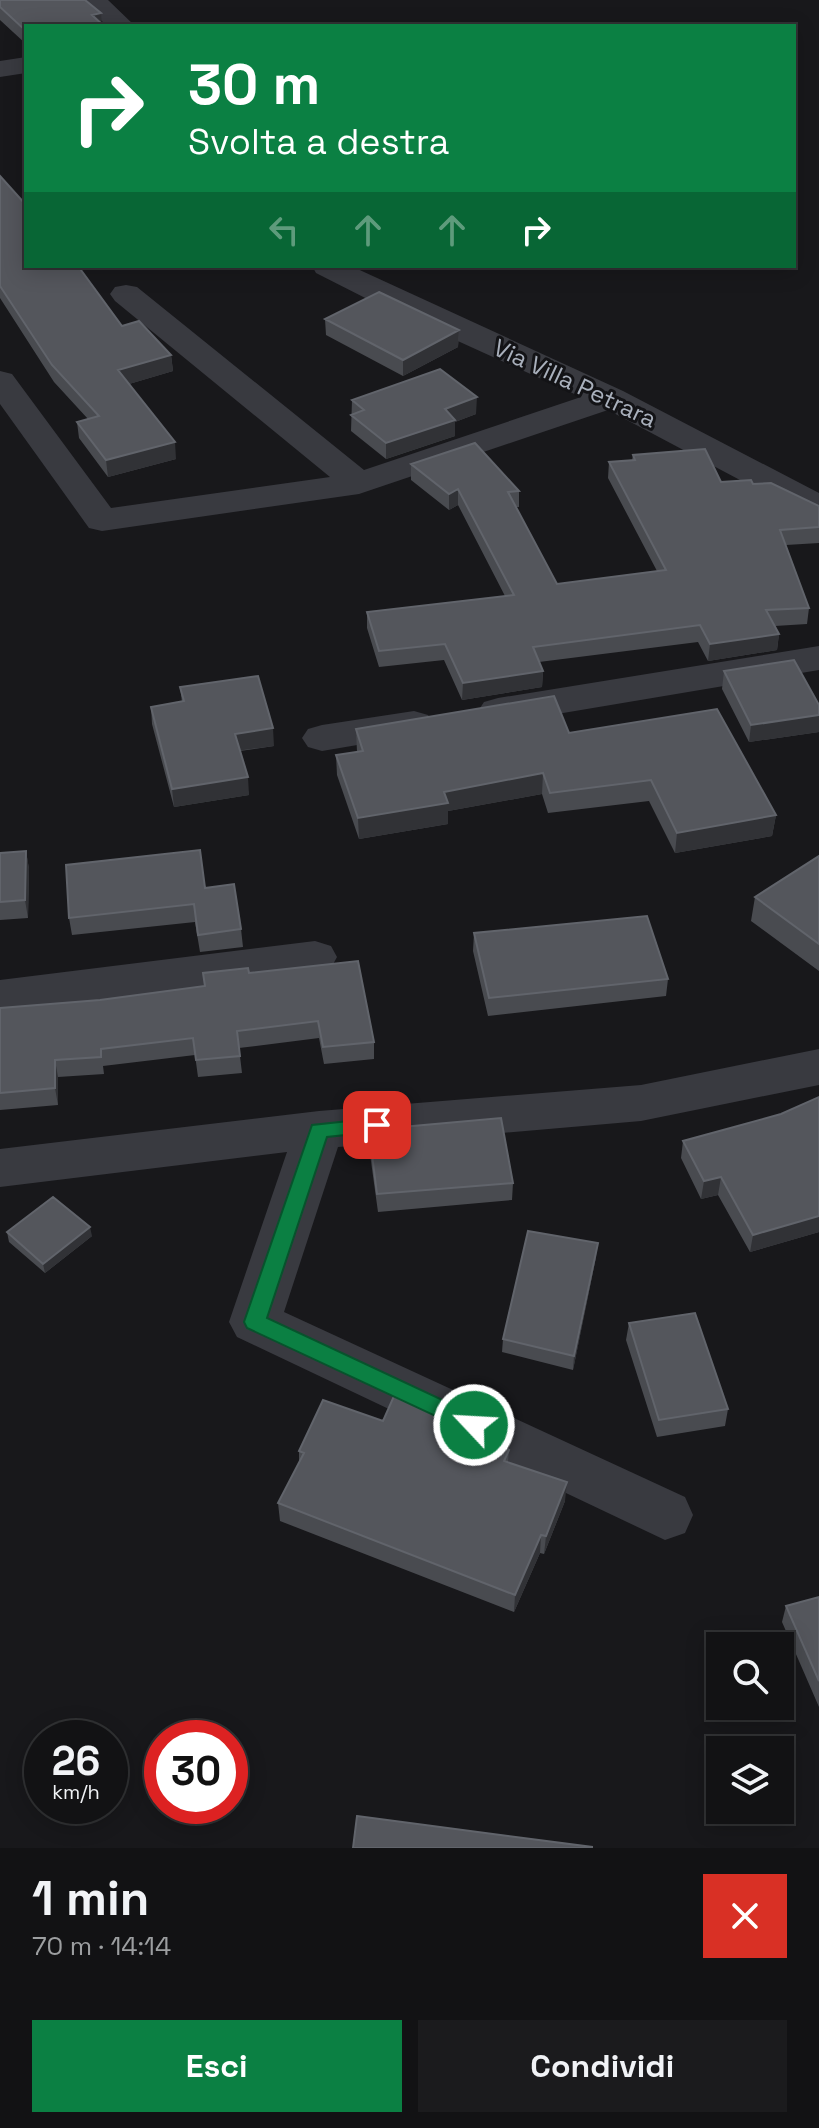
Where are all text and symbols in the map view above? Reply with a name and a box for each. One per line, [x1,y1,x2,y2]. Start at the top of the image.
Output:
text: 30 m [188,49,320,120]
icon: right [56,56,160,160]
text: Svolta a destra [188,119,449,165]
icon: left [262,208,306,252]
icon: ahead [346,208,390,252]
icon: ahead [430,208,474,252]
icon: right [514,208,558,252]
street label: Via Villa Petrara [488,332,662,434]
pin [343,1091,411,1159]
icon: arrive [355,1103,399,1147]
position arrow [432,1383,516,1467]
map controls [706,1632,794,1824]
button: search [706,1632,794,1720]
speed limit sign: 30 [144,1720,248,1824]
text: 26 [52,1736,100,1787]
button: layers [706,1736,794,1824]
text: km/h [52,1779,100,1805]
text: 1 min [32,1868,149,1929]
button: close [703,1874,787,1958]
text: 70 m · 14:14 [32,1929,171,1963]
button: Esci [32,2020,402,2112]
button: Condividi [418,2020,787,2112]

